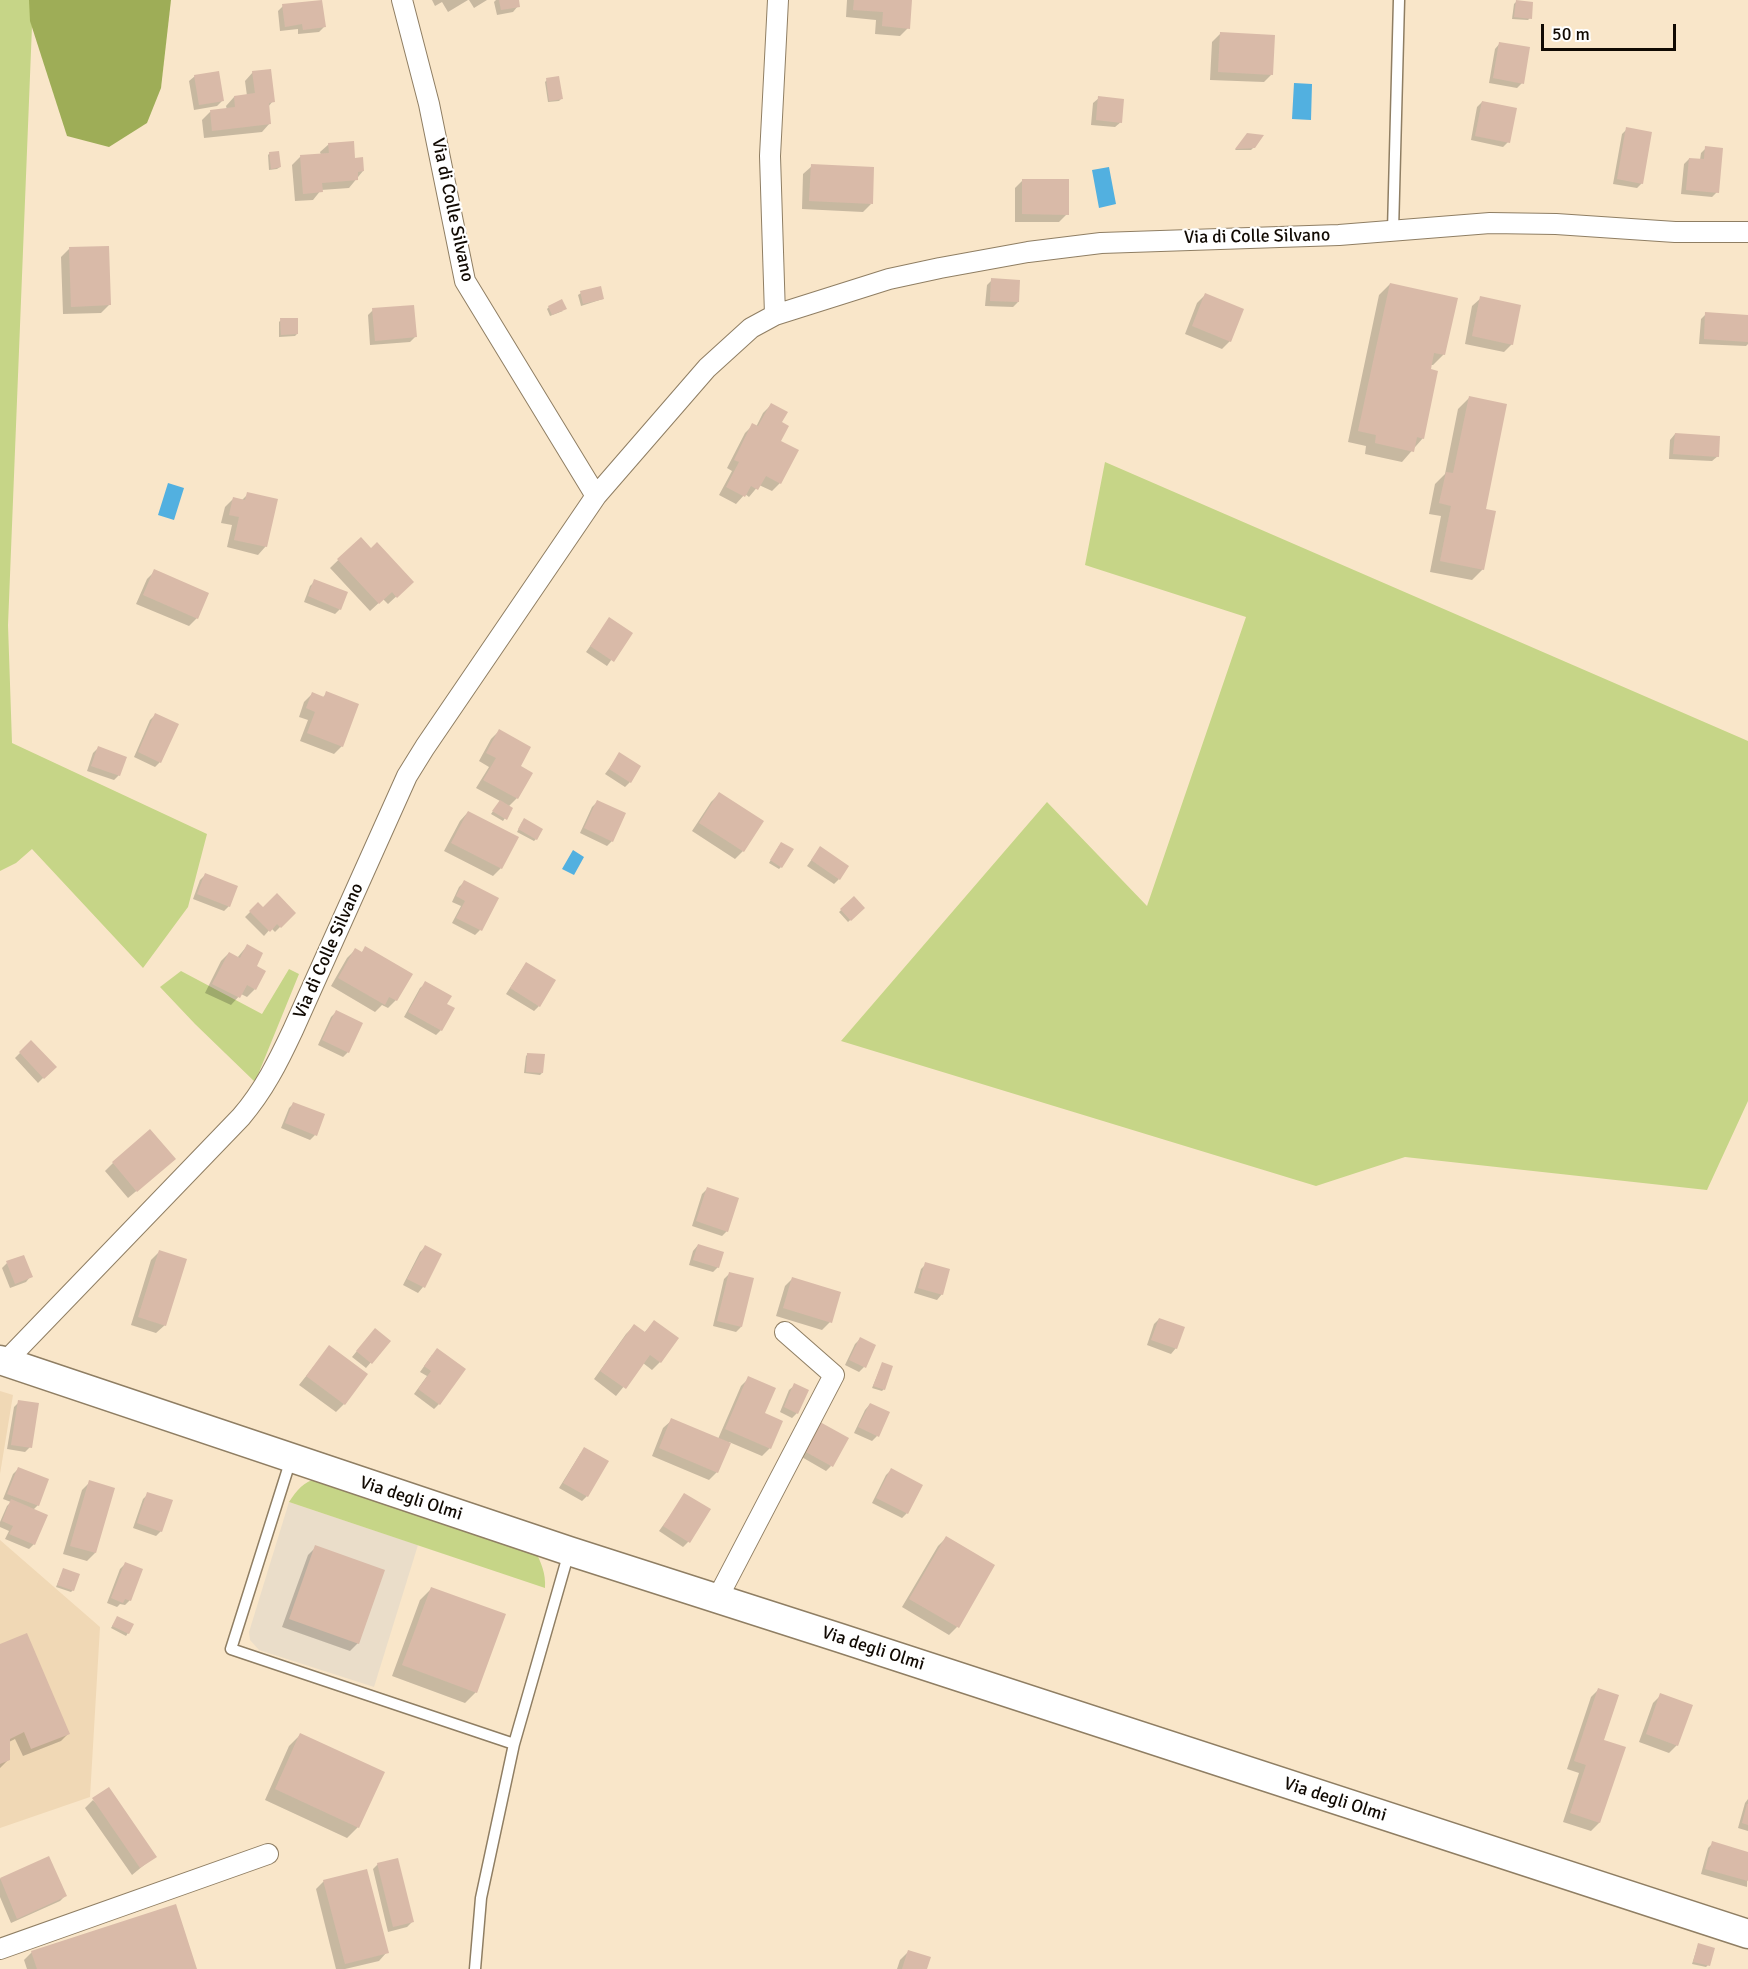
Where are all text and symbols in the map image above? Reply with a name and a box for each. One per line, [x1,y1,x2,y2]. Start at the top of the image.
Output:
scale bar [1544,12,1679,50]
text: 50 m [1552,23,1590,45]
street label: Via di Colle Silvano [426,136,478,284]
street label: Via di Colle Silvano [1184,225,1330,249]
street label: Via di Colle Silvano [289,880,369,1022]
street label: Via degli Olmi [357,1472,465,1526]
street label: Via degli Olmi [819,1622,927,1676]
street label: Via degli Olmi [1281,1773,1389,1827]

